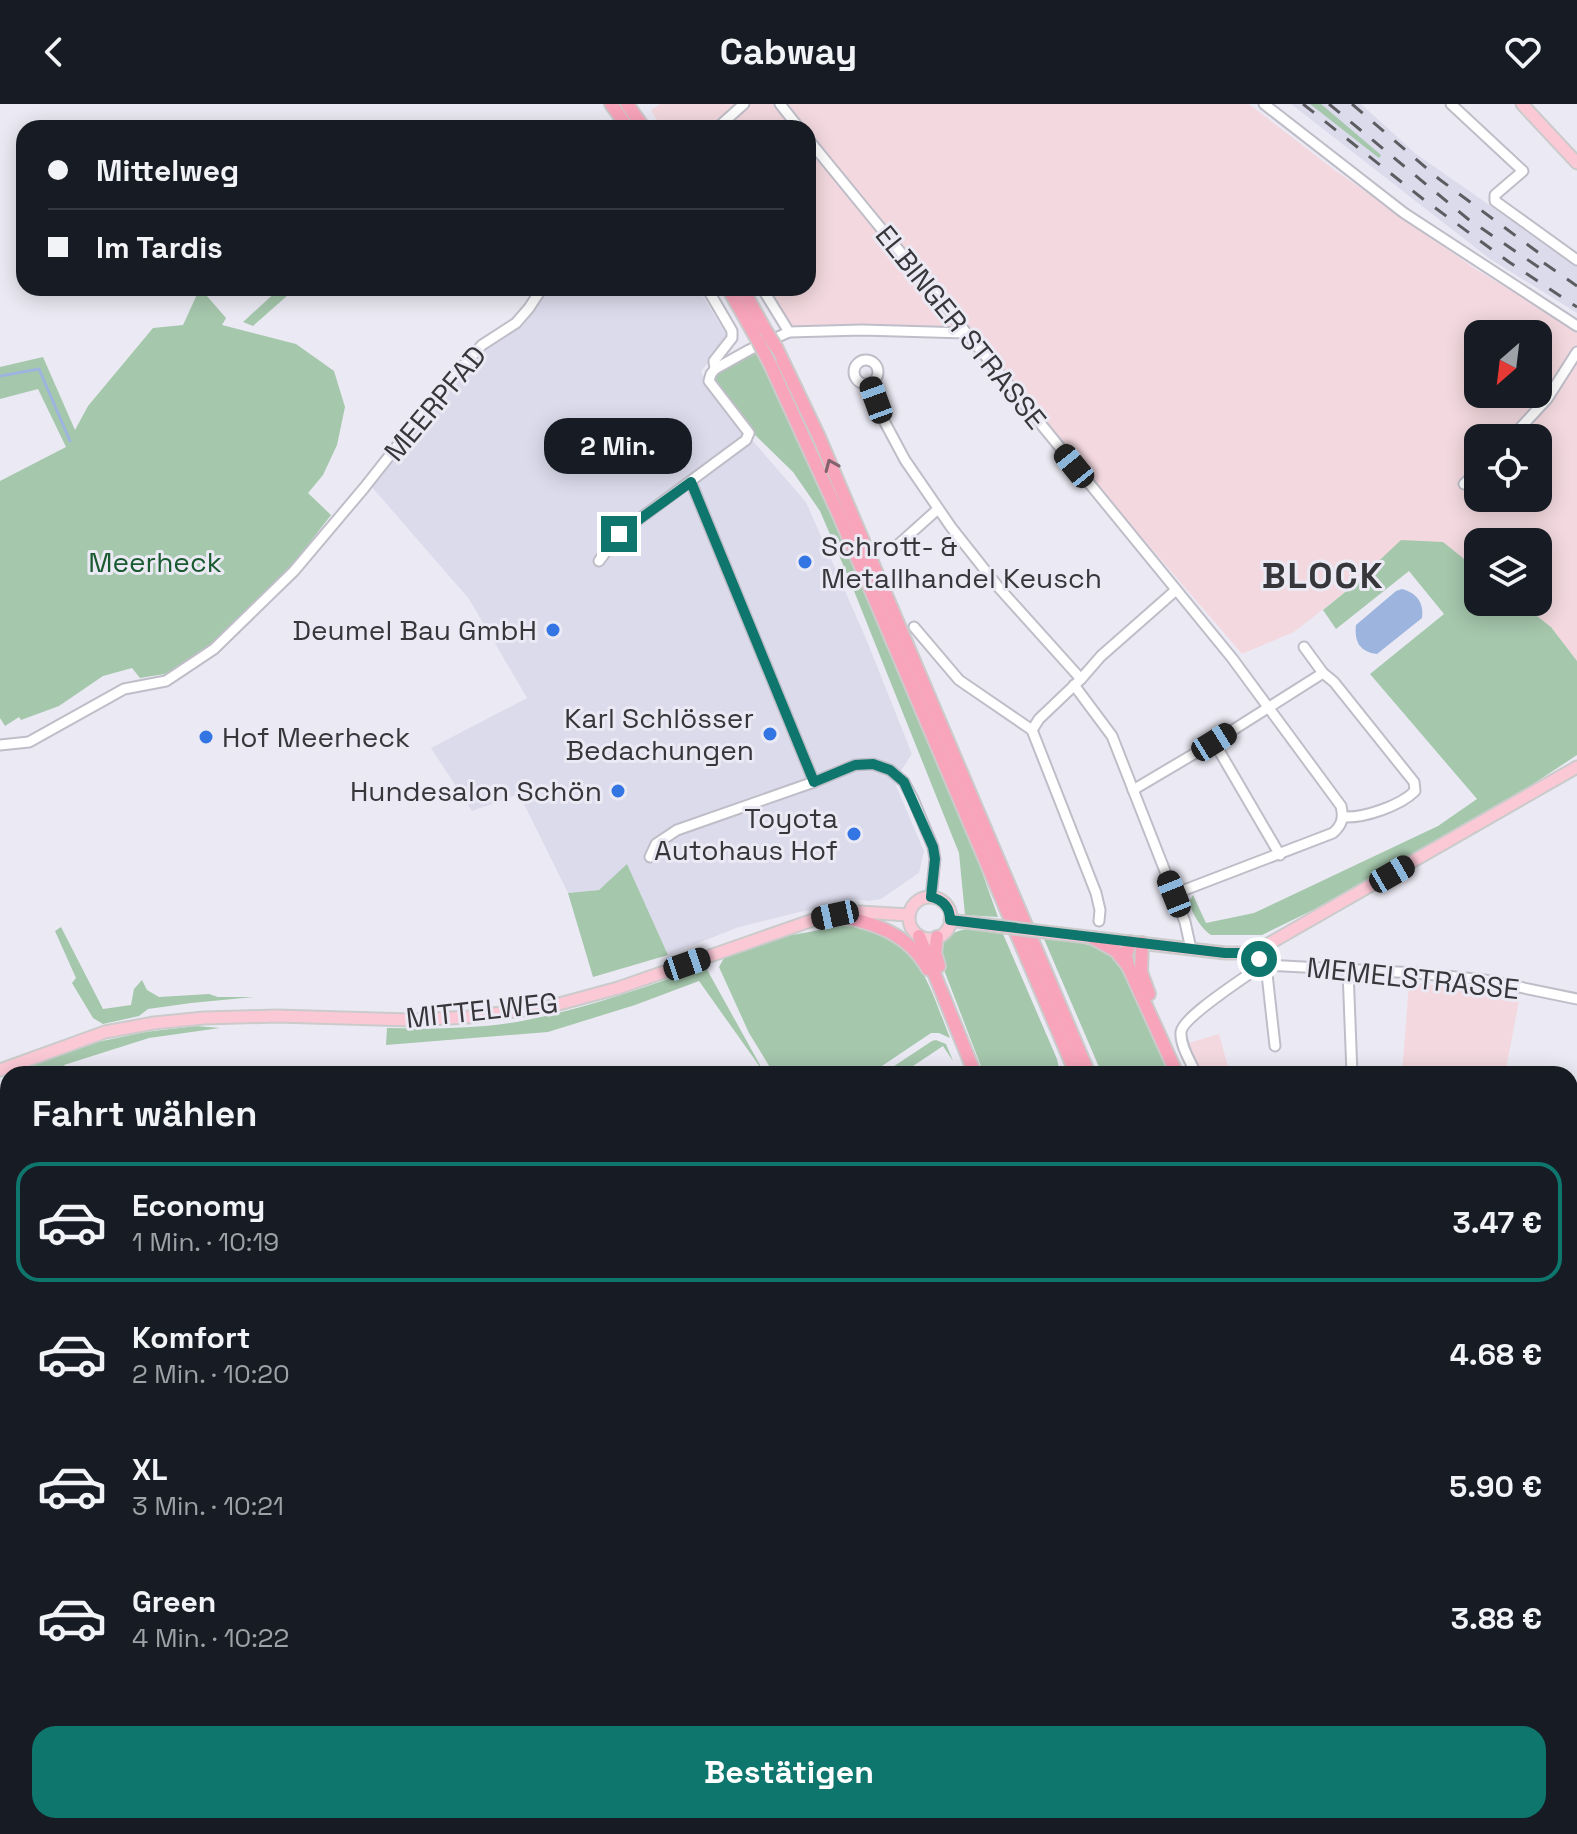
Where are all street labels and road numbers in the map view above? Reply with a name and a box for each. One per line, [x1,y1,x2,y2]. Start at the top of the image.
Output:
street label: ELBINGER STRASSE [868,218,1054,436]
street label: MEERPFAD [376,338,494,468]
street label: MEMELSTRASSE [1305,949,1521,1007]
street label: MITTELWEG [404,984,560,1036]

